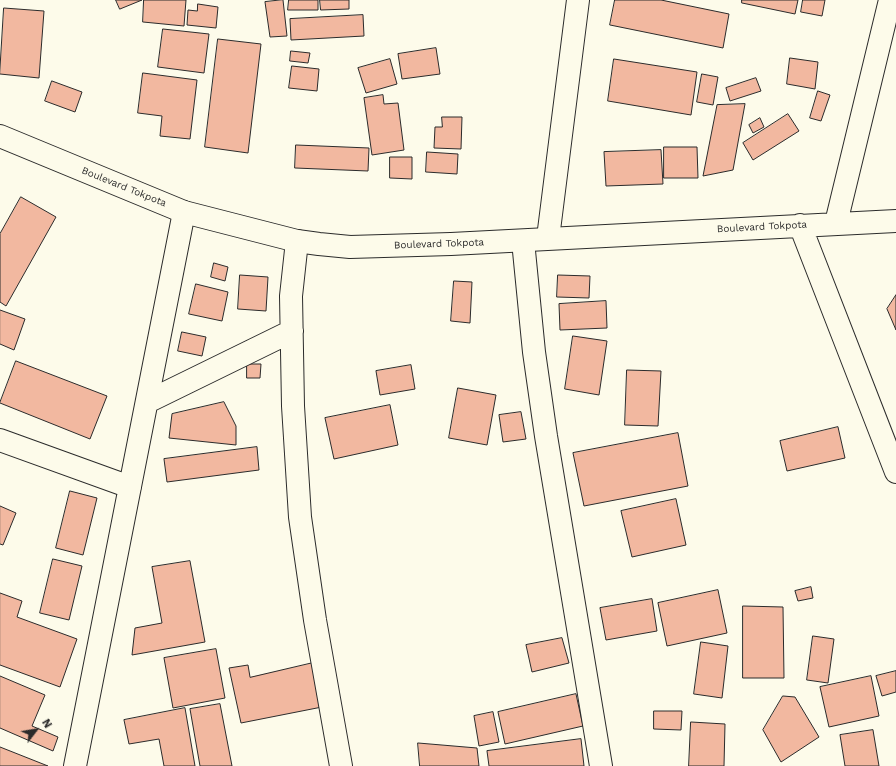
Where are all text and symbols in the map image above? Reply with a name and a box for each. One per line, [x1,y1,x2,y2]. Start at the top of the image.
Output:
street label: Boulevard Tokpota [80,165,168,209]
street label: Boulevard Tokpota [717,219,807,235]
street label: Boulevard Tokpota [394,236,484,252]
north arrow [16,710,56,750]
text: N [39,717,54,730]

